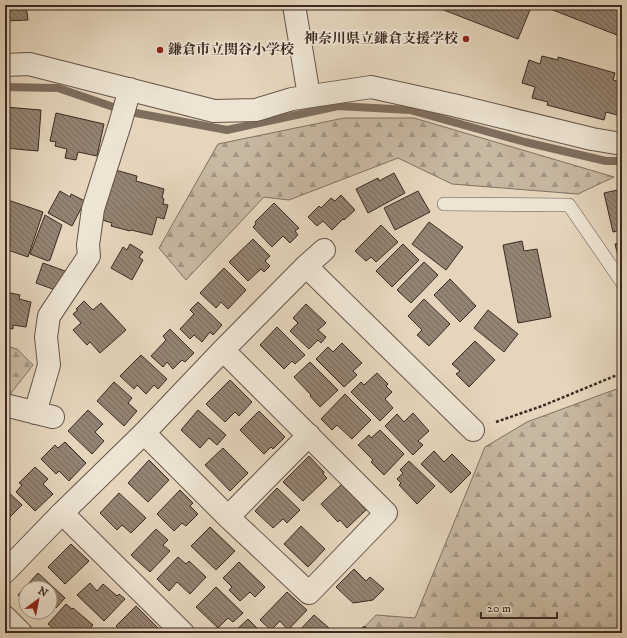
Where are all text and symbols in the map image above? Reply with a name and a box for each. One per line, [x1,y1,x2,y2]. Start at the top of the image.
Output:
place label: 神奈川県立鎌倉支援学校 [304,30,458,48]
marker: 神奈川県立鎌倉支援学校 [461,34,471,44]
place label: 鎌倉市立関谷小学校 [168,41,294,59]
marker: 鎌倉市立関谷小学校 [155,45,165,55]
north arrow [18,580,58,620]
text: N [35,584,50,601]
scale bar [481,594,557,620]
text: 20 m [487,601,511,616]

